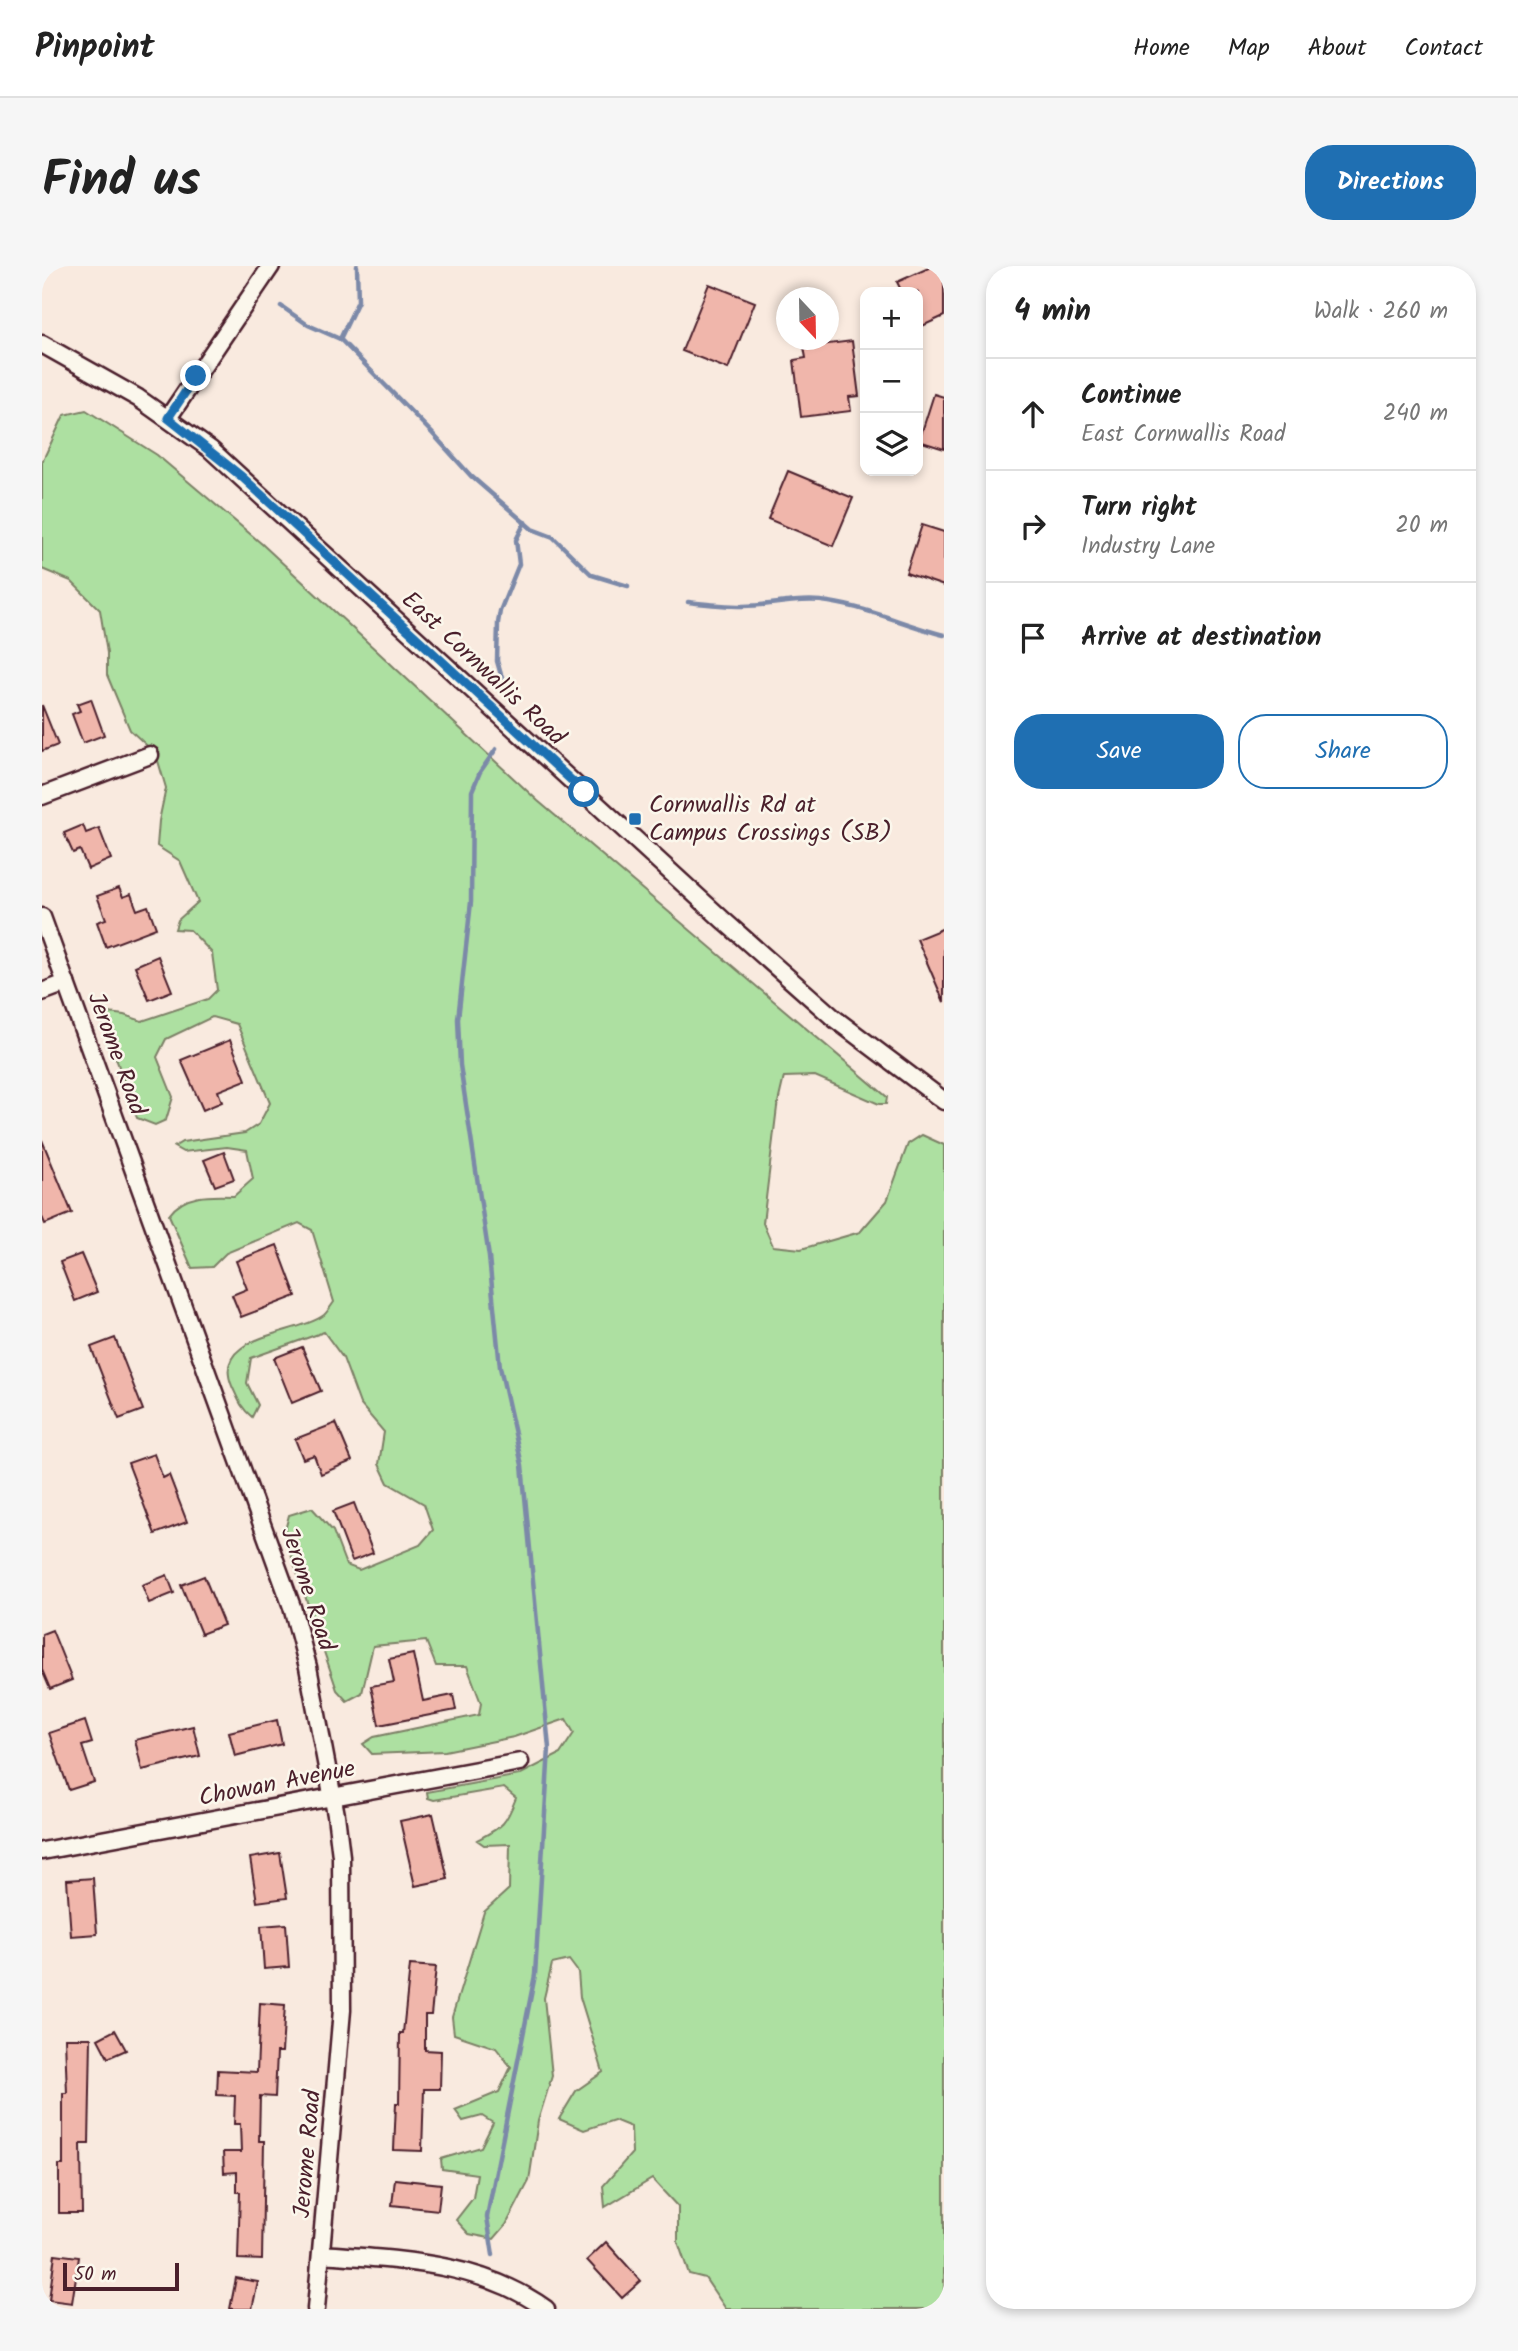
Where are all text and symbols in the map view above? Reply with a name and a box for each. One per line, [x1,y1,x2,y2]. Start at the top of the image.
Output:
text: Pinpoint [35,22,155,75]
text: Home [1133,29,1190,68]
text: Map [1228,29,1270,68]
text: About [1308,29,1366,68]
text: Contact [1404,29,1483,68]
text: Find us [42,143,200,221]
button: Directions [1305,145,1476,220]
north arrow [776,287,839,350]
map controls [860,287,923,476]
button: + [860,287,923,350]
text: 4 min [1014,288,1091,336]
text: Walk · 260 m [1314,294,1448,330]
button: − [860,350,923,413]
route end [180,360,211,391]
text: Continue [1081,375,1182,417]
icon: ahead [1014,395,1052,433]
text: 240 m [1383,396,1448,432]
button: layers [860,413,923,476]
text: East Cornwallis Road [1081,417,1285,453]
text: Turn right [1081,487,1197,529]
icon: right [1014,507,1052,545]
text: 20 m [1396,508,1448,544]
text: Industry Lane [1081,529,1215,565]
street label: East Cornwallis Road [392,582,575,757]
text: Arrive at destination [1081,617,1321,659]
icon: arrive [1014,619,1052,657]
button: Save [1014,714,1224,789]
button: Share [1238,714,1448,789]
route start [568,776,599,807]
place label: Cornwallis Rd at Campus Crossings (SB) [649,786,892,853]
marker: Cornwallis Rd at Campus Crossings (SB) [627,811,643,827]
street label: Jerome Road [76,987,157,1122]
street label: Jerome Road [269,1522,346,1657]
street label: Chowan Avenue [195,1750,359,1818]
street label: Jerome Road [283,2087,333,2220]
scale bar [63,2260,178,2292]
text: 50 m [74,2260,116,2290]

